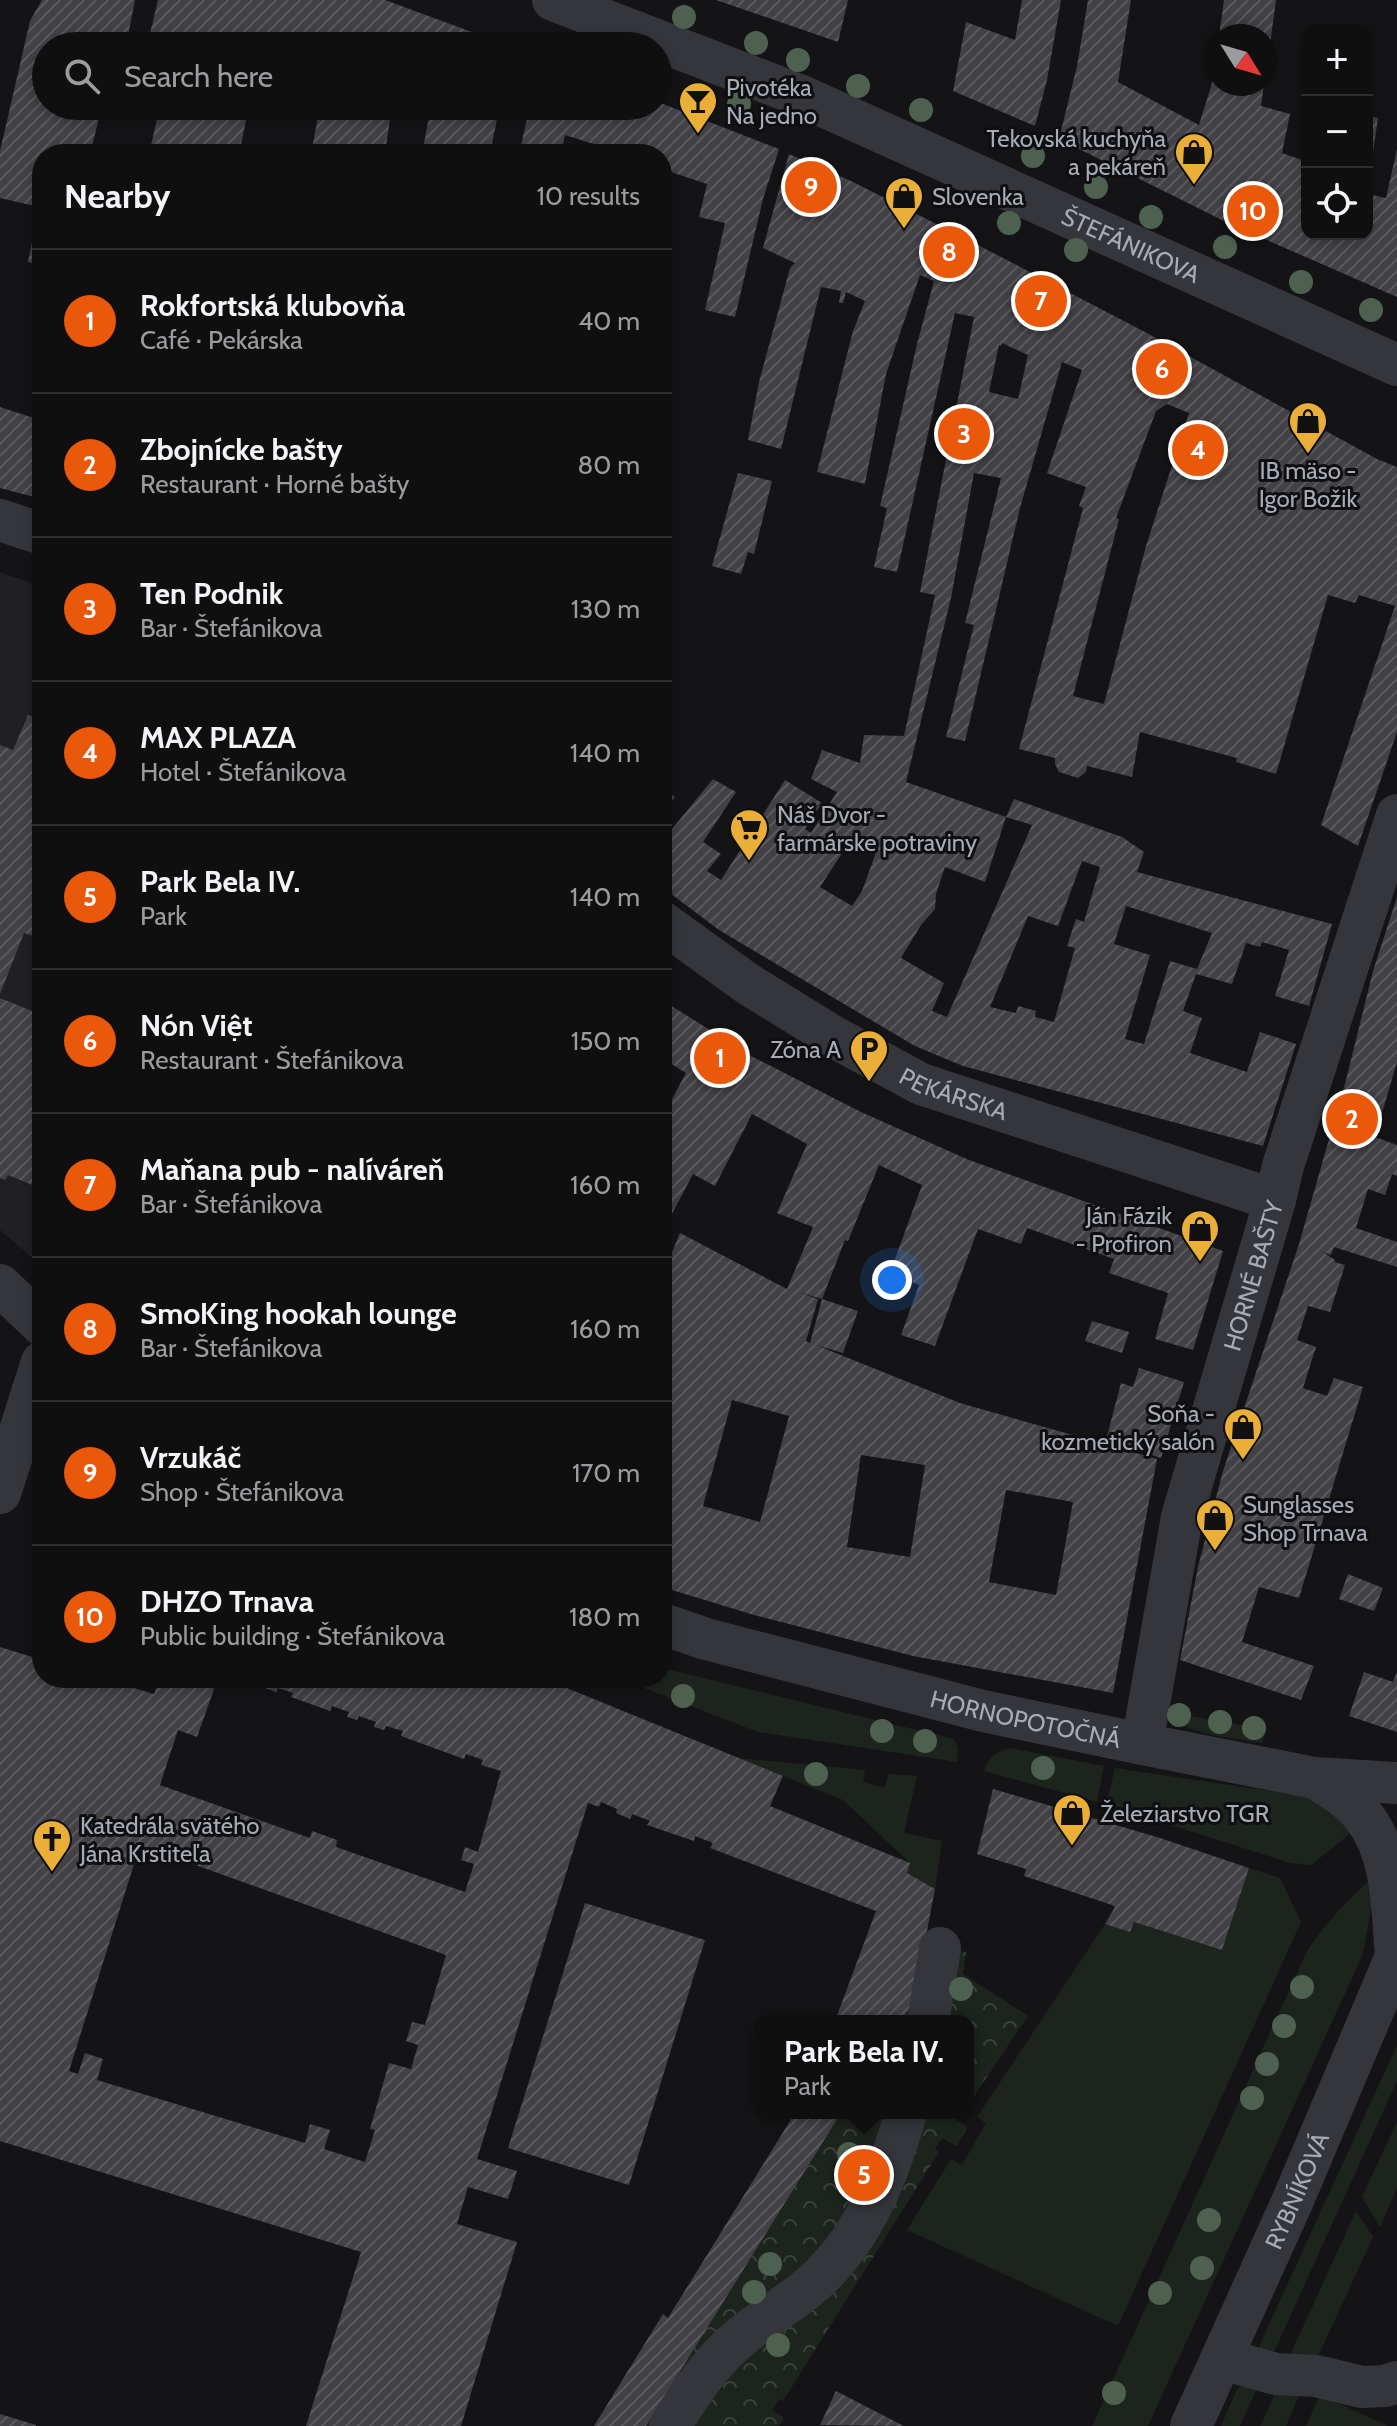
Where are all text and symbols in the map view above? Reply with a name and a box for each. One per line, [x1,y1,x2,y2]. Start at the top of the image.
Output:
north arrow [1205,24,1277,96]
map controls [1301,24,1373,240]
button: + [1301,24,1373,96]
search box [32,32,672,120]
icon: search [60,54,104,98]
text: Search here [124,58,273,95]
place label: Pivotéka Na jedno [726,73,817,130]
bar icon: Pivotéka Na jedno [677,80,719,135]
button: − [1301,96,1373,168]
place label: Tekovská kuchyňa a pekáreň [986,124,1166,181]
shop icon: Tekovská kuchyňa a pekáreň [1173,131,1215,186]
pin: 9 [785,157,837,217]
button: locate [1301,168,1373,240]
text: Nearby [64,175,171,217]
shop icon: Slovenka [883,175,925,230]
text: 10 results [536,180,640,212]
pin: 10 [1227,181,1279,241]
place label: Slovenka [932,182,1024,211]
street label: ŠTEFÁNIKOVA [1057,201,1205,289]
pin: 8 [923,222,975,282]
pin: 7 [1015,271,1067,331]
text: Rokfortská klubovňa [140,287,405,324]
text: 1 [85,305,95,337]
text: 40 m [578,305,640,337]
text: Café · Pekárska [140,324,303,356]
pin: 6 [1136,339,1188,399]
shop icon: IB mäso - Igor Božik [1287,400,1329,455]
pin: 3 [938,404,990,464]
pin: 4 [1172,420,1224,480]
text: Zbojnícke bašty [140,431,343,468]
text: 2 [83,449,97,481]
text: 80 m [577,449,640,481]
place label: IB mäso - Igor Božik [1259,456,1357,513]
text: Restaurant · Horné bašty [140,468,409,500]
text: Ten Podnik [140,575,283,612]
text: 3 [83,593,97,625]
text: 130 m [571,593,640,625]
text: Bar · Štefánikova [140,612,322,644]
text: MAX PLAZA [140,719,296,756]
text: 4 [82,737,98,769]
text: 140 m [570,737,640,769]
text: Hotel · Štefánikova [140,756,346,788]
place label: Náš Dvor - farmárske potraviny [777,800,977,857]
supermarket icon: Náš Dvor - farmárske potraviny [728,807,770,862]
text: Park Bela IV. [140,863,300,900]
text: 5 [83,881,97,913]
text: 140 m [570,881,640,913]
text: Park [140,900,187,932]
text: Nón Việt [140,1007,253,1044]
text: 6 [83,1025,97,1057]
text: 150 m [571,1025,640,1057]
pin: 1 [694,1028,746,1088]
parking icon: Zóna A [848,1028,890,1083]
place label: Zóna A [770,1035,841,1064]
text: Restaurant · Štefánikova [140,1044,404,1076]
street label: PEKÁRSKA [895,1061,1011,1126]
pin: 2 [1326,1089,1378,1149]
text: Maňana pub - nalíváreň [140,1151,444,1188]
text: 7 [83,1169,97,1201]
text: 160 m [570,1169,640,1201]
text: Bar · Štefánikova [140,1188,322,1220]
street label: HORNÉ BAŠTY [1217,1197,1289,1354]
place label: Ján Fázik - Profiron [1076,1201,1172,1258]
shop icon: Ján Fázik - Profiron [1179,1208,1221,1263]
your location [872,1260,912,1300]
text: SmoKing hookah lounge [140,1295,457,1332]
text: 8 [82,1313,98,1345]
text: 160 m [570,1313,640,1345]
text: Bar · Štefánikova [140,1332,322,1364]
place label: Soňa - kozmetický salón [1041,1399,1215,1456]
shop icon: Soňa - kozmetický salón [1222,1406,1264,1461]
text: Vrzukáč [140,1439,241,1476]
text: 9 [83,1457,97,1489]
text: 170 m [572,1457,640,1489]
text: Shop · Štefánikova [140,1476,344,1508]
place label: Sunglasses Shop Trnava [1243,1490,1368,1547]
shop icon: Sunglasses Shop Trnava [1194,1497,1236,1552]
text: DHZO Trnava [140,1583,314,1620]
text: 10 [76,1601,104,1633]
text: 180 m [569,1601,640,1633]
text: Public building · Štefánikova [140,1620,445,1652]
street label: HORNOPOTOČNÁ [927,1683,1124,1754]
shop icon: Železiarstvo TGR [1051,1792,1093,1847]
place label: Železiarstvo TGR [1100,1799,1270,1828]
place label: Katedrála svätého Jána Krstiteľa [79,1811,259,1868]
church icon: Katedrála svätého Jána Krstiteľa [31,1818,73,1873]
popup [754,2015,974,2119]
text: Park Bela IV. [784,2033,944,2070]
text: Park [784,2070,831,2102]
street label: RYBNÍKOVÁ [1258,2128,1335,2254]
pin: 5 [838,2145,890,2205]

